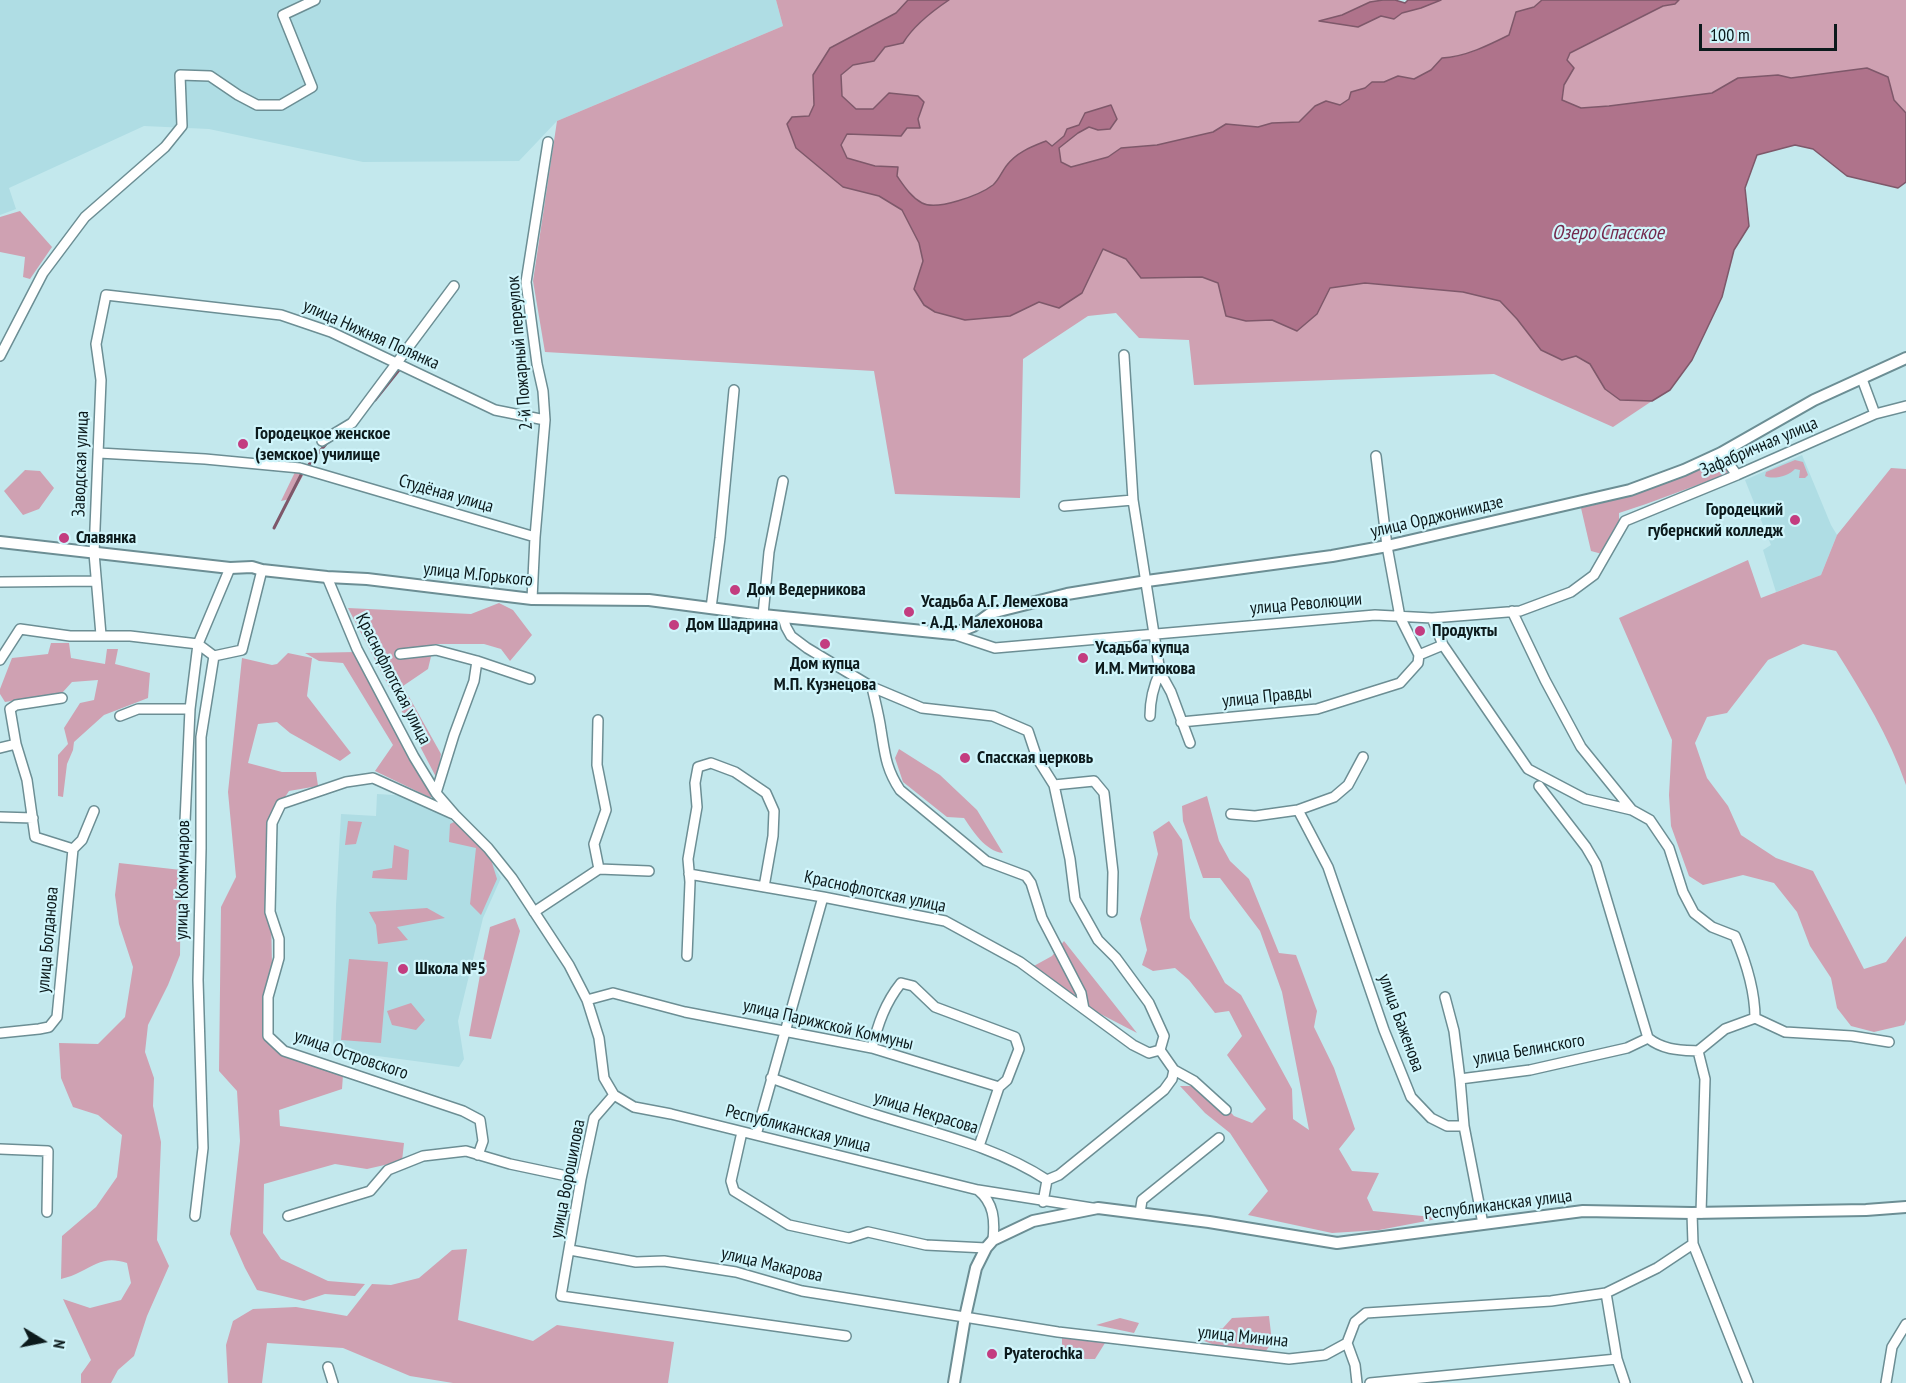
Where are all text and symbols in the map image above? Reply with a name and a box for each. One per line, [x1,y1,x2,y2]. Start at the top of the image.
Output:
scale bar [1702,12,1840,50]
text: 100 m [1710,23,1750,46]
water label: Озеро Спасское [1552,221,1664,245]
street label: 2-й Пожарный переулок [502,275,538,431]
street label: улица Нижняя Полянка [299,295,443,375]
street label: Заводская улица [68,411,94,517]
street label: Зафабричная улица [1697,413,1821,481]
place label: Городецкое женское (земское) училище [255,423,390,466]
marker: Городецкое женское (земское) училище [236,437,250,451]
street label: Студёная улица [396,470,496,518]
street label: улица Орджоникидзе [1368,491,1506,543]
place label: Городецкий губернский колледж [1648,499,1783,542]
marker: Городецкий губернский колледж [1788,513,1802,527]
place label: Славянка [76,527,136,549]
marker: Славянка [57,531,71,545]
street label: улица М.Горького [422,559,534,591]
place label: Дом Ведерникова [747,579,866,601]
marker: Дом Ведерникова [728,583,742,597]
street label: улица Революции [1249,588,1363,620]
place label: Усадьба А.Г. Лемехова - А.Д. Малехонова [921,591,1068,634]
marker: Усадьба А.Г. Лемехова - А.Д. Малехонова [902,605,916,619]
street label: Краснофлотская улица [351,610,435,748]
place label: Дом Шадрина [686,614,778,636]
marker: Дом Шадрина [667,618,681,632]
place label: Продукты [1432,620,1497,642]
marker: Продукты [1413,624,1427,638]
marker: Дом купца М.П. Кузнецова [818,637,832,651]
place label: Усадьба купца И.М. Митюкова [1095,637,1196,680]
marker: Усадьба купца И.М. Митюкова [1076,651,1090,665]
place label: Дом купца М.П. Кузнецова [774,653,876,696]
street label: улица Правды [1221,682,1313,712]
place label: Спасская церковь [977,747,1093,769]
marker: Спасская церковь [958,751,972,765]
street label: улица Коммунаров [171,820,195,940]
street label: Краснофлотская улица [802,866,948,918]
street label: улица Богданова [33,886,63,994]
place label: Школа №5 [415,958,486,980]
marker: Школа №5 [396,962,410,976]
street label: улица Баженова [1373,971,1429,1075]
street label: улица Парижской Коммуны [741,995,915,1055]
street label: улица Островского [291,1025,411,1085]
street label: улица Белинского [1472,1030,1586,1070]
street label: улица Некрасова [871,1087,981,1139]
street label: Республиканская улица [723,1100,873,1158]
street label: улица Ворошилова [546,1118,590,1240]
street label: Республиканская улица [1423,1185,1573,1225]
street label: улица Макарова [719,1243,825,1287]
north arrow [12,1311,72,1371]
street label: улица Минина [1197,1322,1289,1352]
text: N [49,1338,70,1350]
place label: Pyaterochka [1004,1343,1083,1365]
marker: Pyaterochka [985,1347,999,1361]

